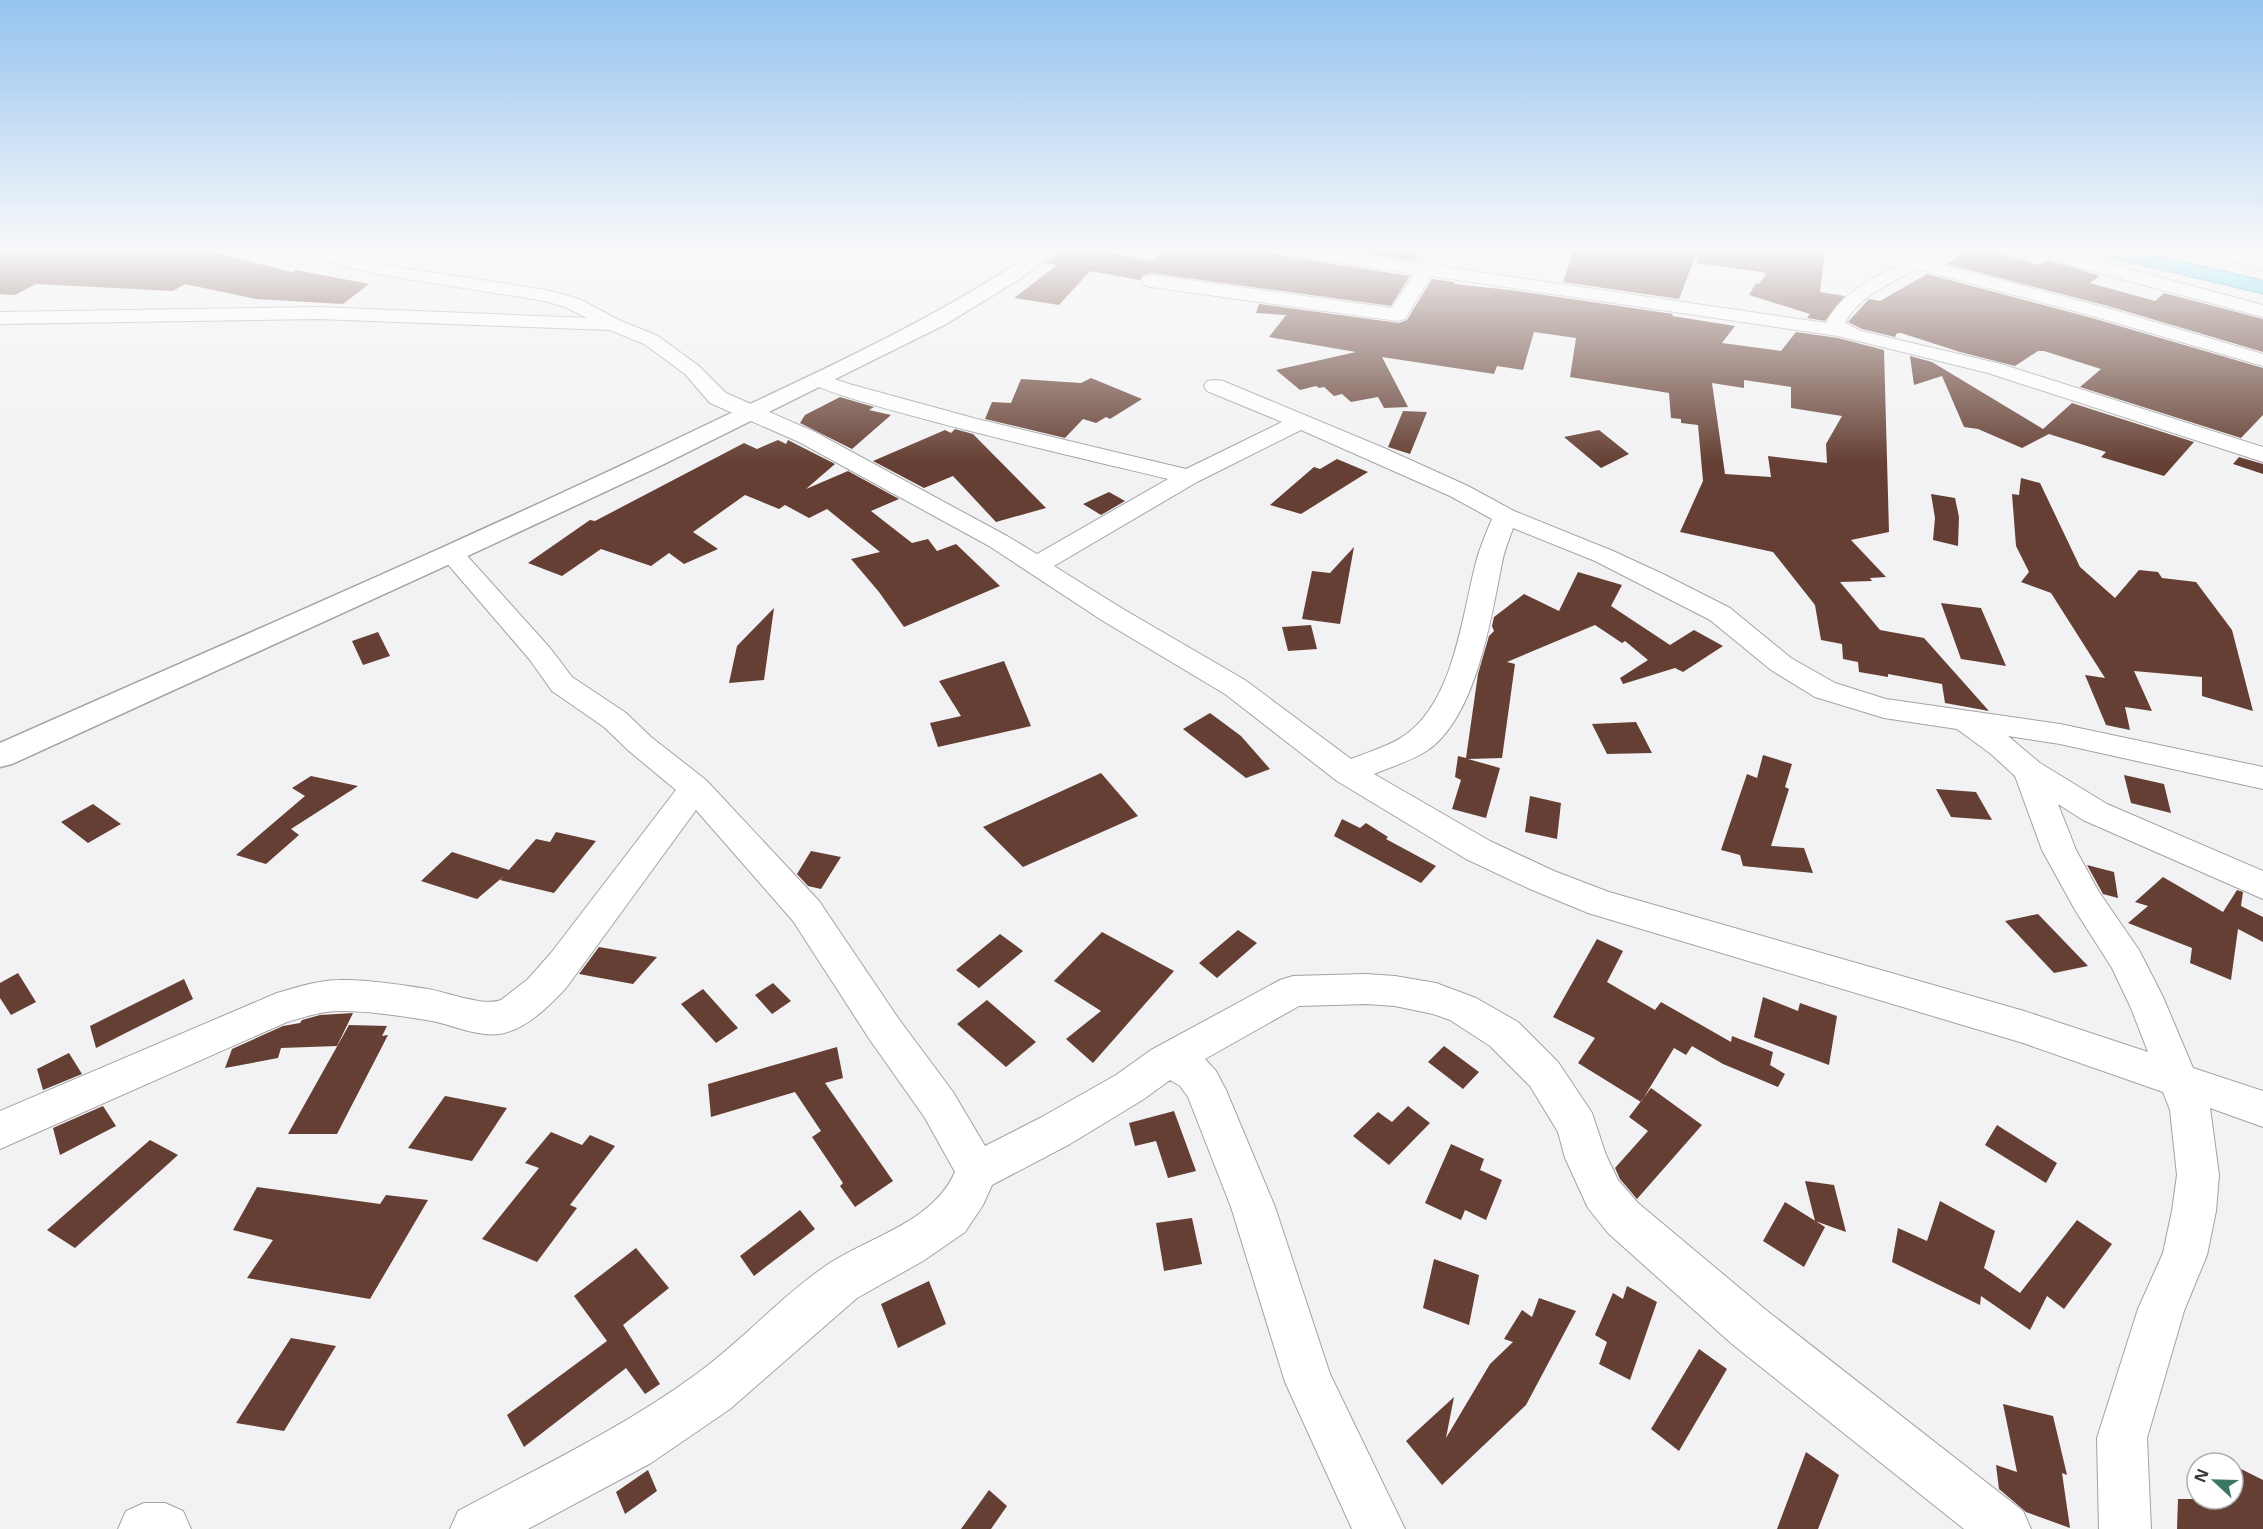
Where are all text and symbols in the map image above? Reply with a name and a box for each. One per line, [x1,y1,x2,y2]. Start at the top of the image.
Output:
north arrow [2185,1451,2245,1511]
text: N [2188,1465,2214,1486]

